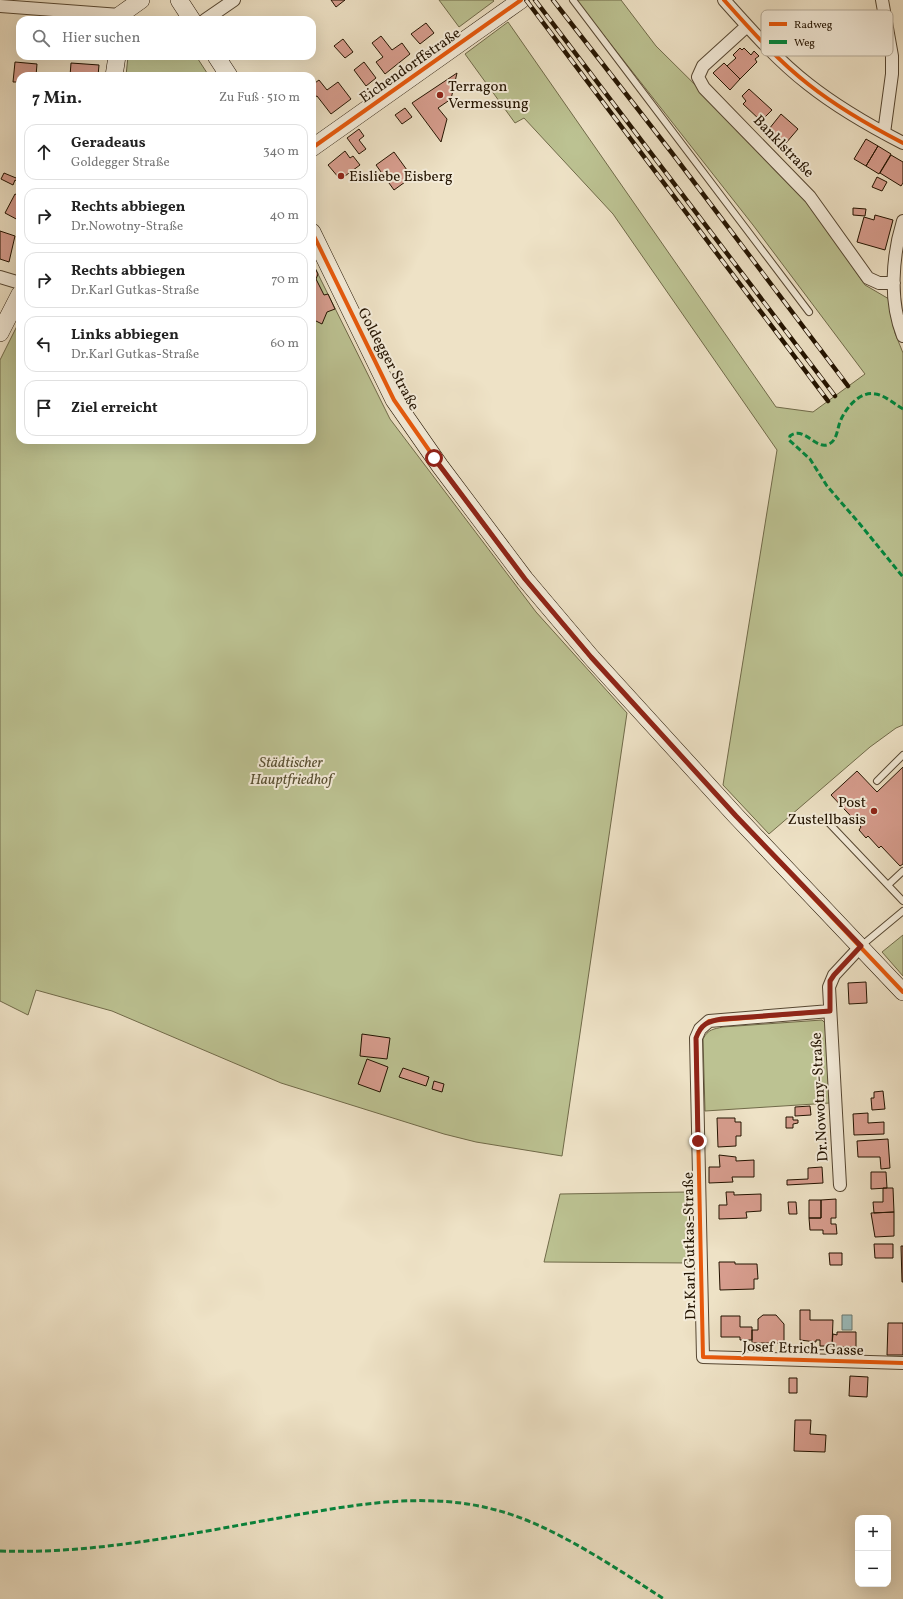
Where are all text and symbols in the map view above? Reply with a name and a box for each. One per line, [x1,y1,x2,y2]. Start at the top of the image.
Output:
legend [761,10,893,56]
search box [16,16,316,60]
text: Radweg [794,18,833,33]
street label: Eichendorffstraße [356,23,466,109]
icon: search [30,27,52,49]
text: Hier suchen [62,28,140,49]
text: Weg [794,36,815,51]
place label: Terragon Vermessung [448,77,529,115]
text: 7 Min. [32,87,82,110]
text: Zu Fuß · 510 m [219,89,300,107]
marker: Terragon Vermessung [435,90,445,100]
street label: Banklstraße [748,111,818,183]
text: Geradeaus [71,133,146,154]
icon: ahead [33,141,55,163]
text: 340 m [263,143,299,161]
text: Goldegger Straße [71,154,170,172]
place label: Eisliebe Eisberg [349,167,453,188]
marker: Eisliebe Eisberg [336,171,346,181]
text: Rechts abbiegen [71,197,186,218]
icon: right [33,205,55,227]
text: 40 m [270,207,299,225]
text: Dr.Nowotny-Straße [71,218,183,236]
text: Rechts abbiegen [71,261,186,282]
icon: right [33,269,55,291]
text: 70 m [271,271,299,289]
text: Dr.Karl Gutkas-Straße [71,282,199,300]
street label: Goldegger Straße [352,304,424,415]
text: Links abbiegen [71,325,179,346]
icon: left [33,333,55,355]
text: 60 m [271,335,299,353]
text: Dr.Karl Gutkas-Straße [71,346,199,364]
icon: arrive [33,397,55,419]
text: Ziel erreicht [71,398,158,419]
route start [425,449,443,467]
park label: Städtischer Hauptfriedhof [250,753,335,791]
place label: Post Zustellbasis [787,793,866,831]
marker: Post Zustellbasis [869,806,879,816]
street label: Dr.Nowotny-Straße [807,1032,834,1162]
route end [689,1132,707,1150]
street label: Dr.Karl Gutkas-Straße [679,1172,702,1320]
street label: Josef Etrich-Gasse [742,1337,864,1362]
map controls [855,1515,891,1587]
button: + [855,1515,891,1551]
button: − [855,1551,891,1587]

